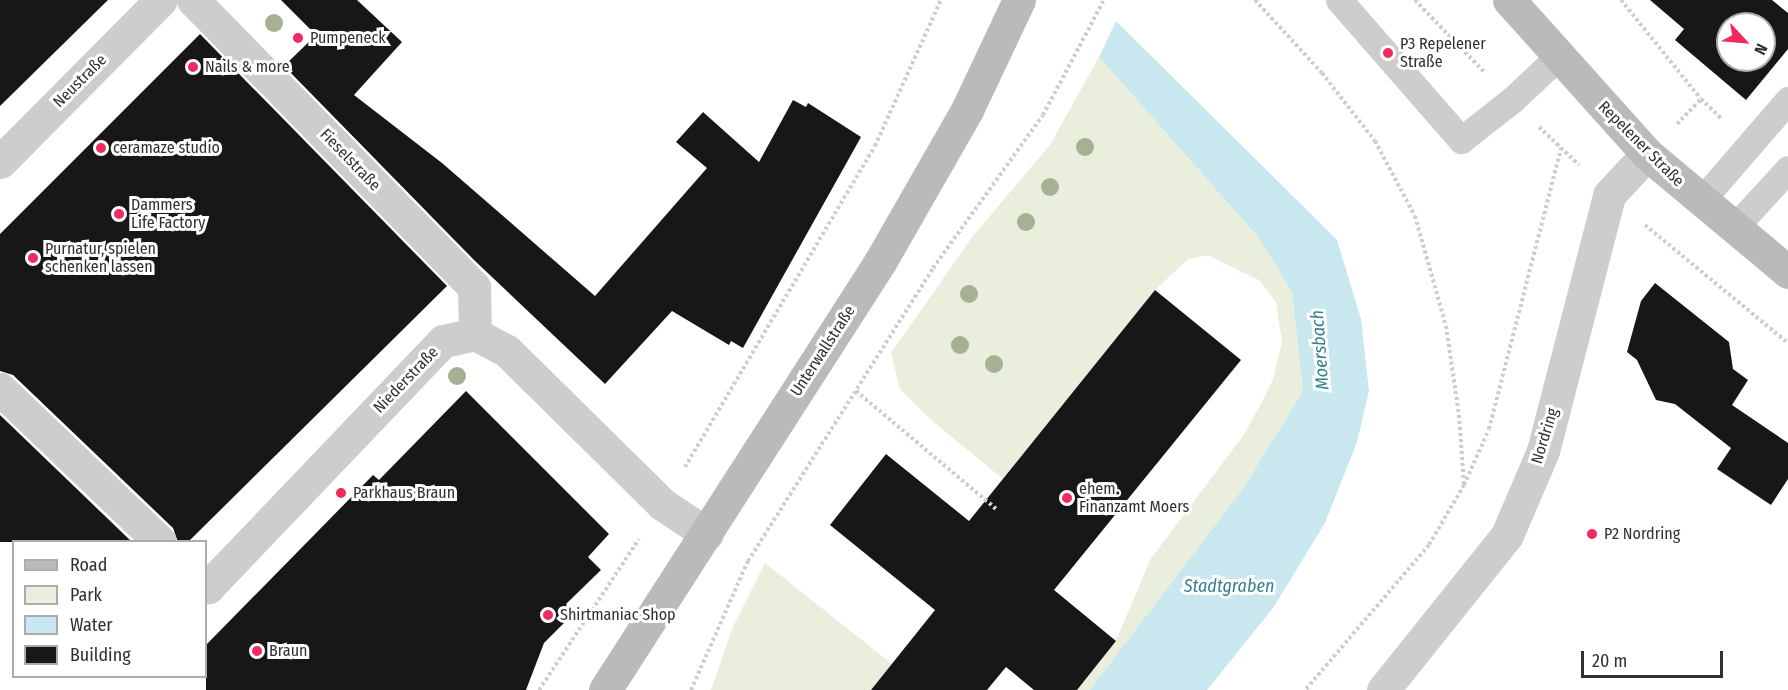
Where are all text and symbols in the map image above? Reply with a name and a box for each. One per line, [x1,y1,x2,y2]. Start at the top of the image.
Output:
north arrow [1716,12,1776,72]
place label: Pumpeneck [310,28,386,48]
marker: Pumpeneck [291,31,305,45]
place label: P3 Repelener Straße [1400,34,1486,72]
text: N [1750,41,1771,58]
marker: P3 Repelener Straße [1381,46,1395,60]
street label: Neustraße [49,50,111,112]
place label: Nails & more [205,57,290,77]
marker: Nails & more [186,60,200,74]
street label: Repelener Straße [1594,97,1688,191]
street label: Fieselstraße [316,125,384,195]
place label: ceramaze studio [113,138,220,158]
marker: ceramaze studio [94,141,108,155]
place label: Dammers Life Factory [131,195,205,233]
marker: Dammers Life Factory [112,207,126,221]
place label: Purnatur, spielen schenken lassen [45,239,156,277]
marker: Purnatur, spielen schenken lassen [26,251,40,265]
street label: Unterwallstraße [787,302,859,400]
water label: Moersbach [1306,309,1334,391]
street label: Niederstraße [370,343,442,417]
street label: Nordring [1527,406,1563,466]
place label: ehem. Finanzamt Moers [1079,479,1189,517]
place label: Parkhaus Braun [353,483,455,503]
marker: Parkhaus Braun [334,486,348,500]
marker: ehem. Finanzamt Moers [1060,491,1074,505]
place label: P2 Nordring [1604,524,1680,544]
marker: P2 Nordring [1585,527,1599,541]
legend [12,540,207,678]
text: Road [70,554,107,576]
water label: Stadtgraben [1184,575,1274,597]
text: Park [70,584,102,606]
place label: Shirtmaniac Shop [560,605,676,625]
marker: Shirtmaniac Shop [541,608,555,622]
text: Water [70,614,113,636]
scale bar [1584,639,1726,677]
place label: Braun [269,641,307,661]
text: Building [70,644,131,666]
marker: Braun [250,644,264,658]
text: 20 m [1592,650,1627,672]

